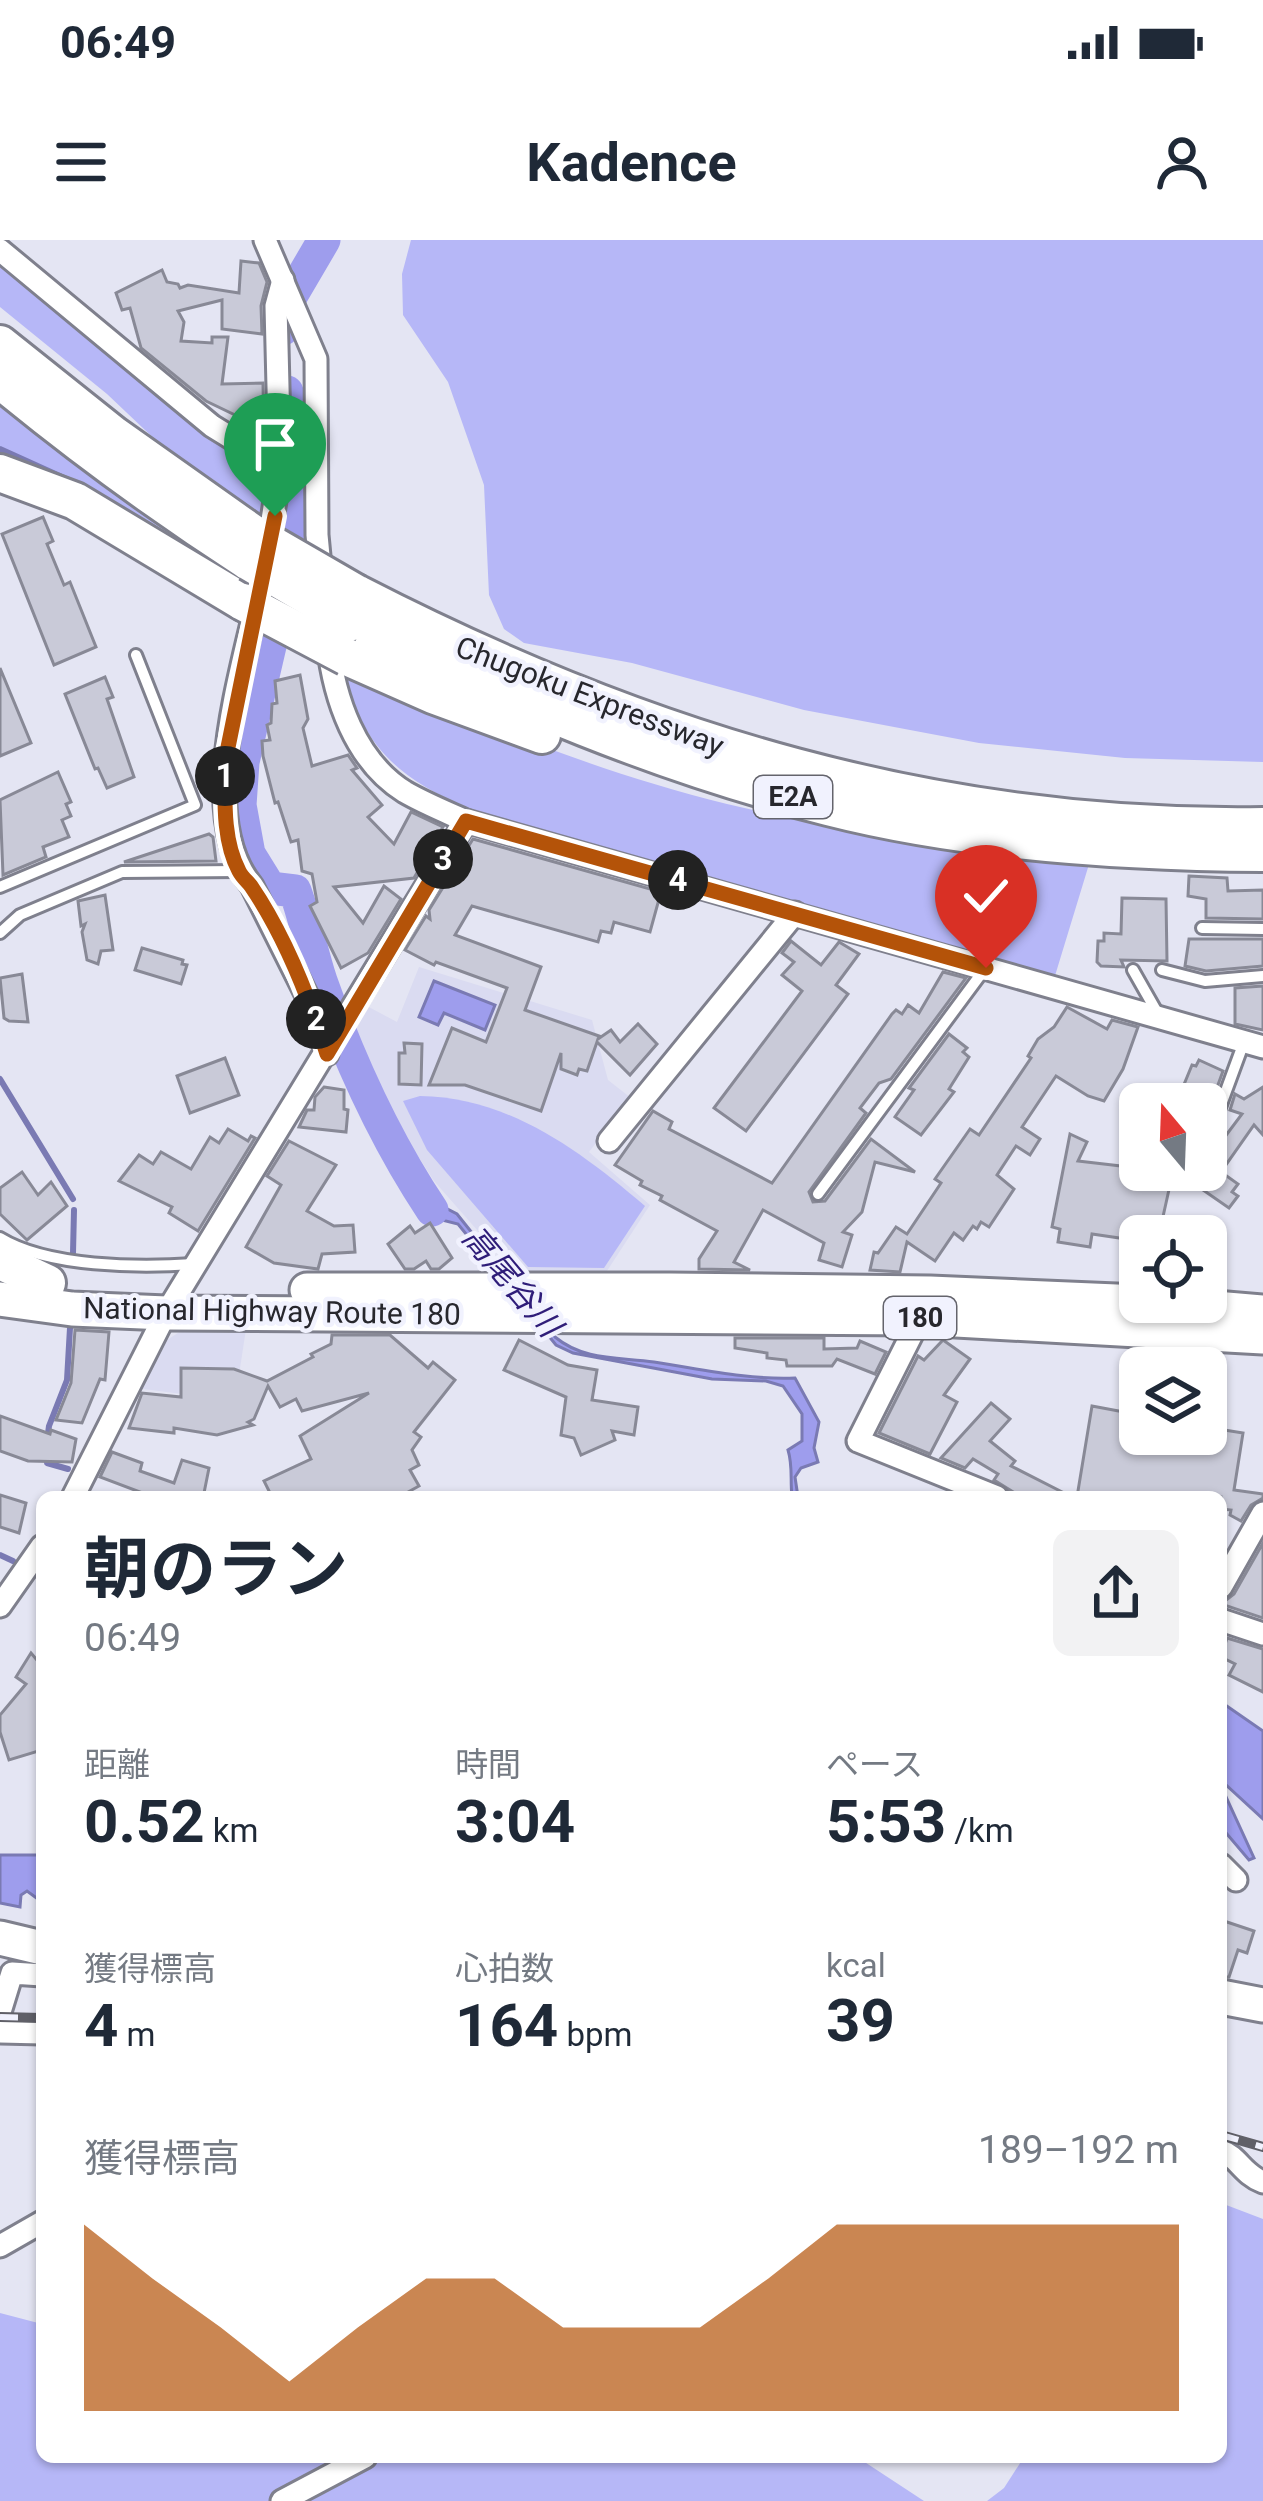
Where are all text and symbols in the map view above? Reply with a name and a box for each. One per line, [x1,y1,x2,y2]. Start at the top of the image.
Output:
text: 06:49 [60,16,176,69]
icon: menu [48,129,114,195]
icon: person [1149,129,1215,195]
text: Kadence [526,131,737,194]
pin [224,393,326,516]
icon: arrive [242,411,308,477]
street label: Chugoku Expressway [451,629,729,763]
pin: 1 [195,746,255,806]
text: 1 [216,756,234,795]
road number: E2A [754,776,832,818]
pin: 3 [413,829,473,889]
text: 3 [434,839,452,878]
pin [935,845,1037,968]
pin: 4 [648,850,708,910]
text: 4 [669,860,687,899]
icon: check [953,863,1019,929]
pin: 2 [286,989,346,1049]
text: 2 [307,999,325,1038]
north arrow [1119,1083,1227,1191]
map controls [1119,1083,1227,1455]
button: locate [1119,1215,1227,1323]
water label: 高尾谷川 [455,1218,571,1346]
street label: National Highway Route 180 [83,1290,461,1332]
road number: 180 [884,1297,956,1339]
button: layers [1119,1347,1227,1455]
button: share [1053,1530,1179,1656]
text: 朝のラン [84,1531,348,1608]
text: 06:49 [84,1615,181,1661]
text: 距離 [84,1745,150,1784]
text: 時間 [455,1745,521,1784]
text: ペース [826,1745,923,1784]
text: 0.52 [84,1786,205,1857]
text: 3:04 [455,1786,575,1857]
text: 5:53 [826,1786,946,1857]
text: km [205,1811,259,1850]
text: /km [946,1811,1014,1850]
text: kcal [826,1946,886,1985]
text: 獲得標高 [84,1949,216,1988]
text: 心拍数 [455,1949,554,1988]
text: 39 [826,1985,895,2056]
text: 4 [84,1990,118,2061]
text: 164 [455,1990,558,2061]
text: m [118,2015,156,2054]
text: bpm [558,2015,632,2054]
text: 189–192 m [978,2127,1179,2173]
text: 獲得標高 [84,2136,240,2182]

